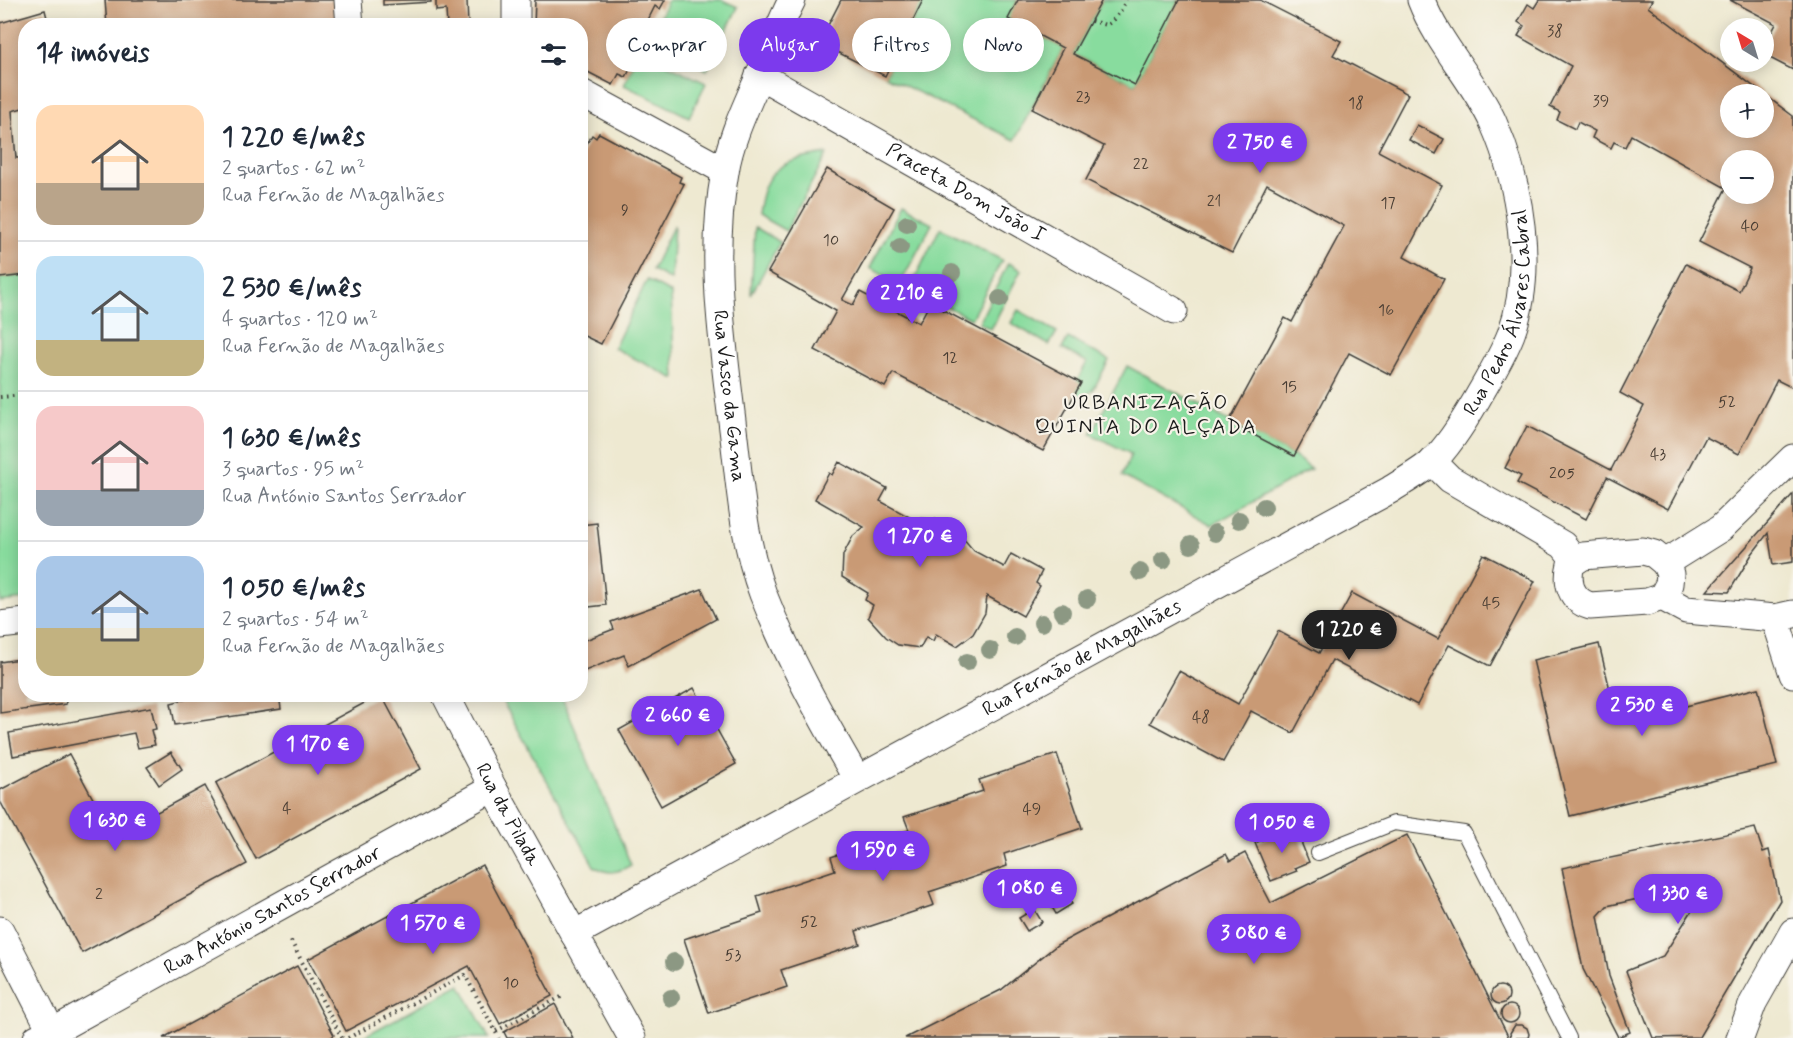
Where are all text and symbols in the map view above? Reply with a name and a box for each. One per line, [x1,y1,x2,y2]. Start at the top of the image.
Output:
chip: Comprar [606,18,727,72]
chip: Alugar [739,18,840,72]
chip: Filtros [852,18,951,72]
chip: Novo [963,18,1044,72]
north arrow [1720,18,1774,72]
map controls [1720,18,1774,204]
house number: 38 [1547,21,1563,42]
text: 14 imóveis [36,37,150,71]
icon: filters [537,38,570,71]
button: + [1720,84,1774,138]
house number: 23 [1076,87,1091,108]
house number: 39 [1593,91,1609,112]
house number: 18 [1348,93,1364,114]
text: 1 220 €/mês [222,121,365,155]
pin: 2 750 € [1205,123,1315,174]
icon: home [84,129,156,201]
text: 2 750 € [1227,129,1293,156]
street label: Praceta Dom João I [881,137,1051,249]
button: − [1720,150,1774,204]
house number: 22 [1133,154,1149,175]
text: 2 quartos · 62 m² [222,155,365,182]
text: Rua Fernão de Magalhães [222,182,445,209]
house number: 21 [1207,191,1221,212]
house number: 17 [1380,193,1396,214]
house number: 9 [621,200,629,221]
street label: Rua Pedro Álvares Cabral [1457,208,1537,421]
house number: 40 [1741,216,1759,237]
house number: 10 [823,230,839,251]
text: 2 530 €/mês [222,272,361,306]
pin: 2 210 € [857,274,967,325]
icon: home [84,280,156,352]
text: 2 210 € [880,280,944,307]
house number: 16 [1378,300,1394,321]
text: 4 quartos · 120 m² [222,306,378,333]
street label: Rua Vasco da Gama [706,309,753,484]
text: Rua Fernão de Magalhães [222,333,445,360]
house number: 12 [942,348,958,369]
house number: 15 [1281,377,1297,398]
district label: URBANIZAÇÃO QUINTA DO ALÇADA [1035,389,1257,441]
house number: 52 [1718,392,1736,413]
text: 1 630 €/mês [222,422,361,456]
icon: home [84,430,156,502]
house number: 43 [1650,444,1666,465]
text: 3 quartos · 95 m² [222,456,364,483]
house number: 205 [1549,463,1575,484]
text: Rua António Santos Serrador [222,483,466,510]
pin: 1 270 € [865,517,975,568]
text: 1 270 € [887,523,953,550]
text: 1 050 €/mês [222,572,365,606]
icon: home [84,580,156,652]
street label: Rua Fernão de Magalhães [977,593,1186,723]
house number: 45 [1482,593,1500,614]
text: 2 quartos · 54 m² [222,606,369,633]
pin: 1 220 € [1294,610,1404,661]
text: 1 220 € [1316,616,1382,643]
text: Rua Fernão de Magalhães [222,633,445,660]
pin: 2 530 € [1587,686,1697,737]
text: 2 530 € [1610,692,1674,719]
pin: 2 660 € [623,696,733,747]
text: 2 660 € [645,702,711,729]
house number: 48 [1192,707,1210,728]
pin: 1 170 € [263,725,373,776]
text: 1 170 € [286,731,350,758]
street label: Rua da Pilada [469,758,548,872]
house number: 4 [282,798,292,819]
house number: 49 [1023,799,1041,820]
pin: 1 630 € [60,801,170,852]
pin: 1 050 € [1227,803,1337,854]
text: 1 630 € [83,807,147,834]
text: 1 050 € [1249,809,1315,836]
pin: 1 590 € [828,831,938,882]
text: 1 590 € [850,837,916,864]
street label: Rua António Santos Serrador [159,839,386,981]
pin: 1 080 € [975,869,1085,920]
pin: 1 330 € [1623,874,1733,925]
text: 1 080 € [997,875,1063,902]
text: 1 330 € [1648,880,1708,907]
house number: 2 [95,884,103,905]
pin: 1 570 € [378,904,488,955]
text: 1 570 € [400,910,466,937]
house number: 52 [800,912,818,933]
pin: 3 080 € [1199,914,1309,965]
text: 3 080 € [1221,920,1287,947]
house number: 53 [725,945,741,966]
house number: 10 [503,973,519,994]

